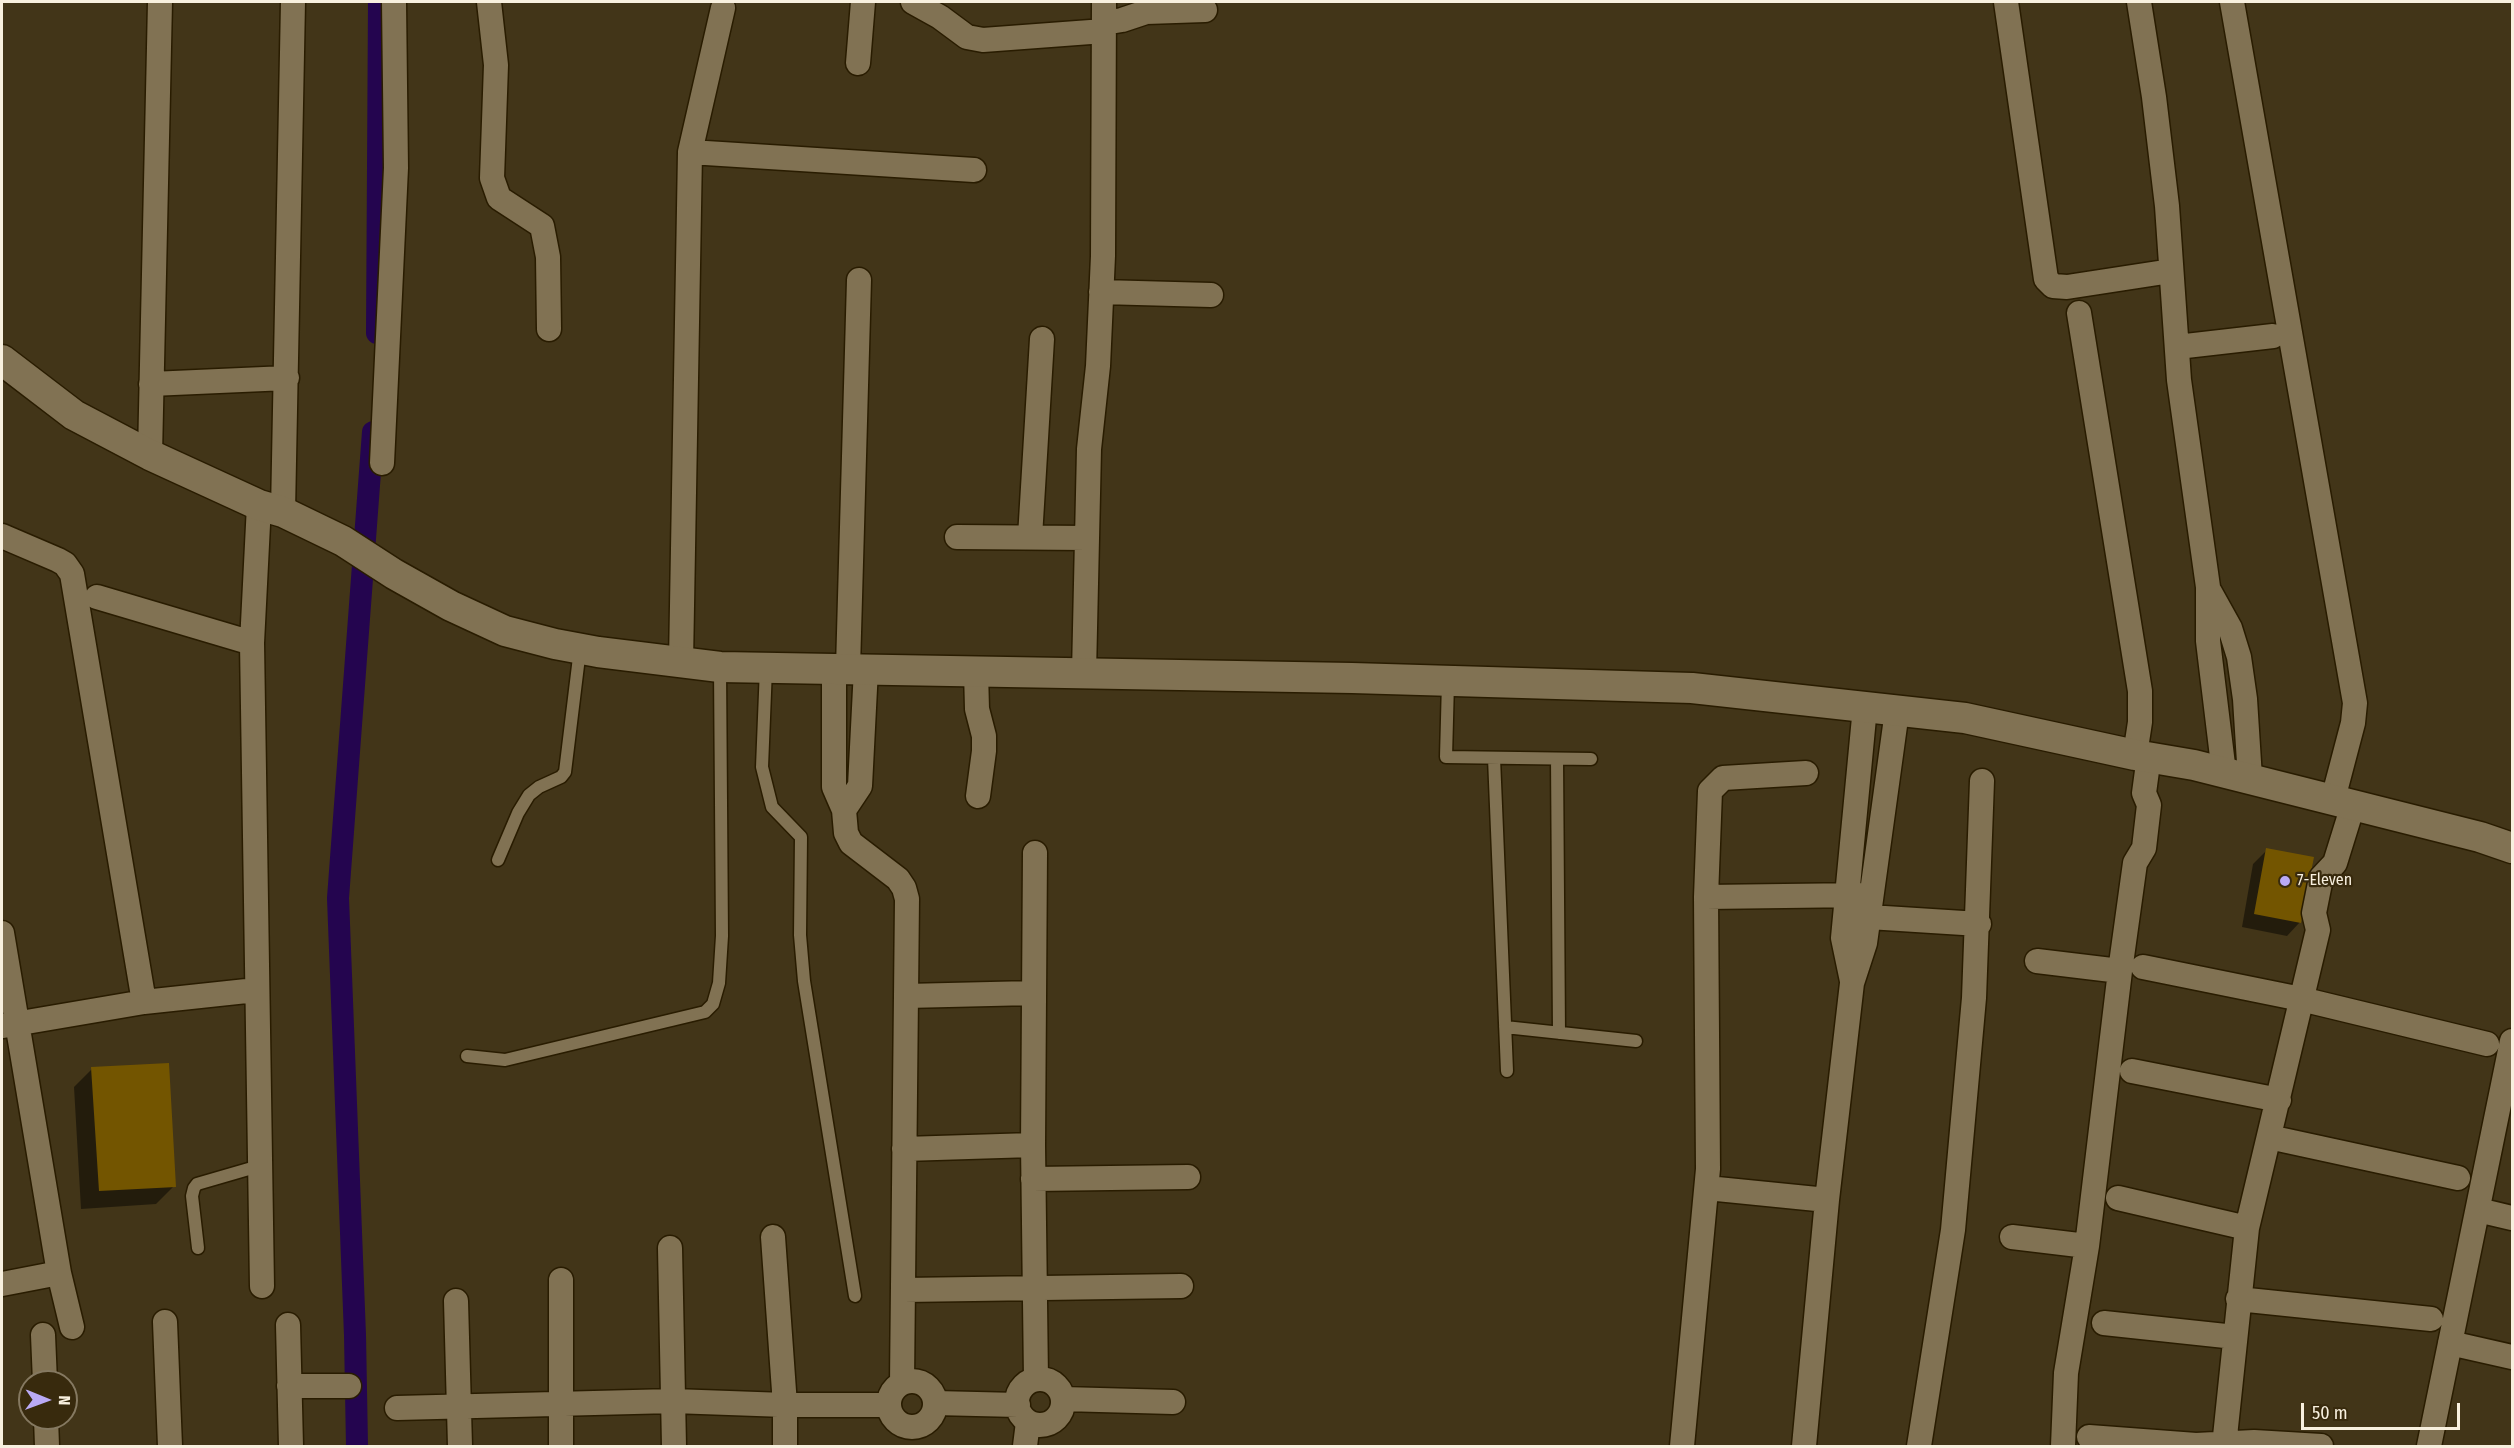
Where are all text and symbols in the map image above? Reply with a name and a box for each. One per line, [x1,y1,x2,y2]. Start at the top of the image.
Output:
place label: 7-Eleven [2297,871,2352,891]
marker: 7-Eleven [2278,874,2292,888]
north arrow [18,1370,78,1430]
scale bar [2304,1391,2463,1429]
text: N [55,1395,74,1405]
text: 50 m [2312,1402,2348,1424]

